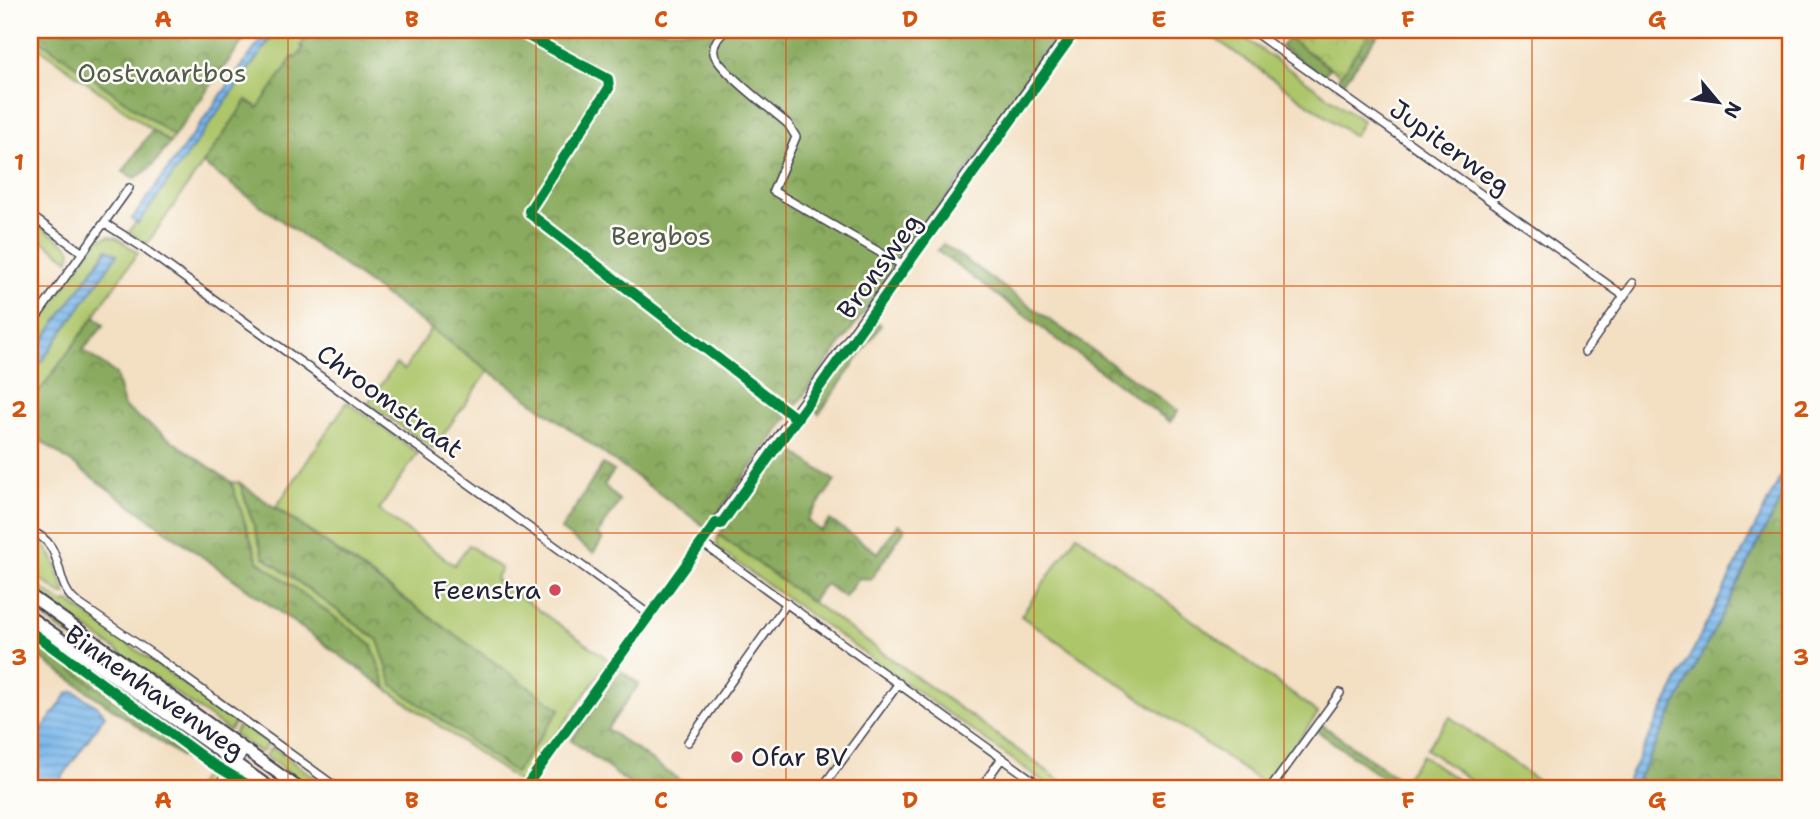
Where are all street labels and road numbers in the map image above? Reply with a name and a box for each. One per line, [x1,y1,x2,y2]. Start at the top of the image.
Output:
street label: Jupiterweg [1383,91,1518,202]
street label: Bronsweg [828,206,929,326]
street label: Chroomstraat [310,336,471,466]
street label: Binnenhavenweg [58,616,252,767]

